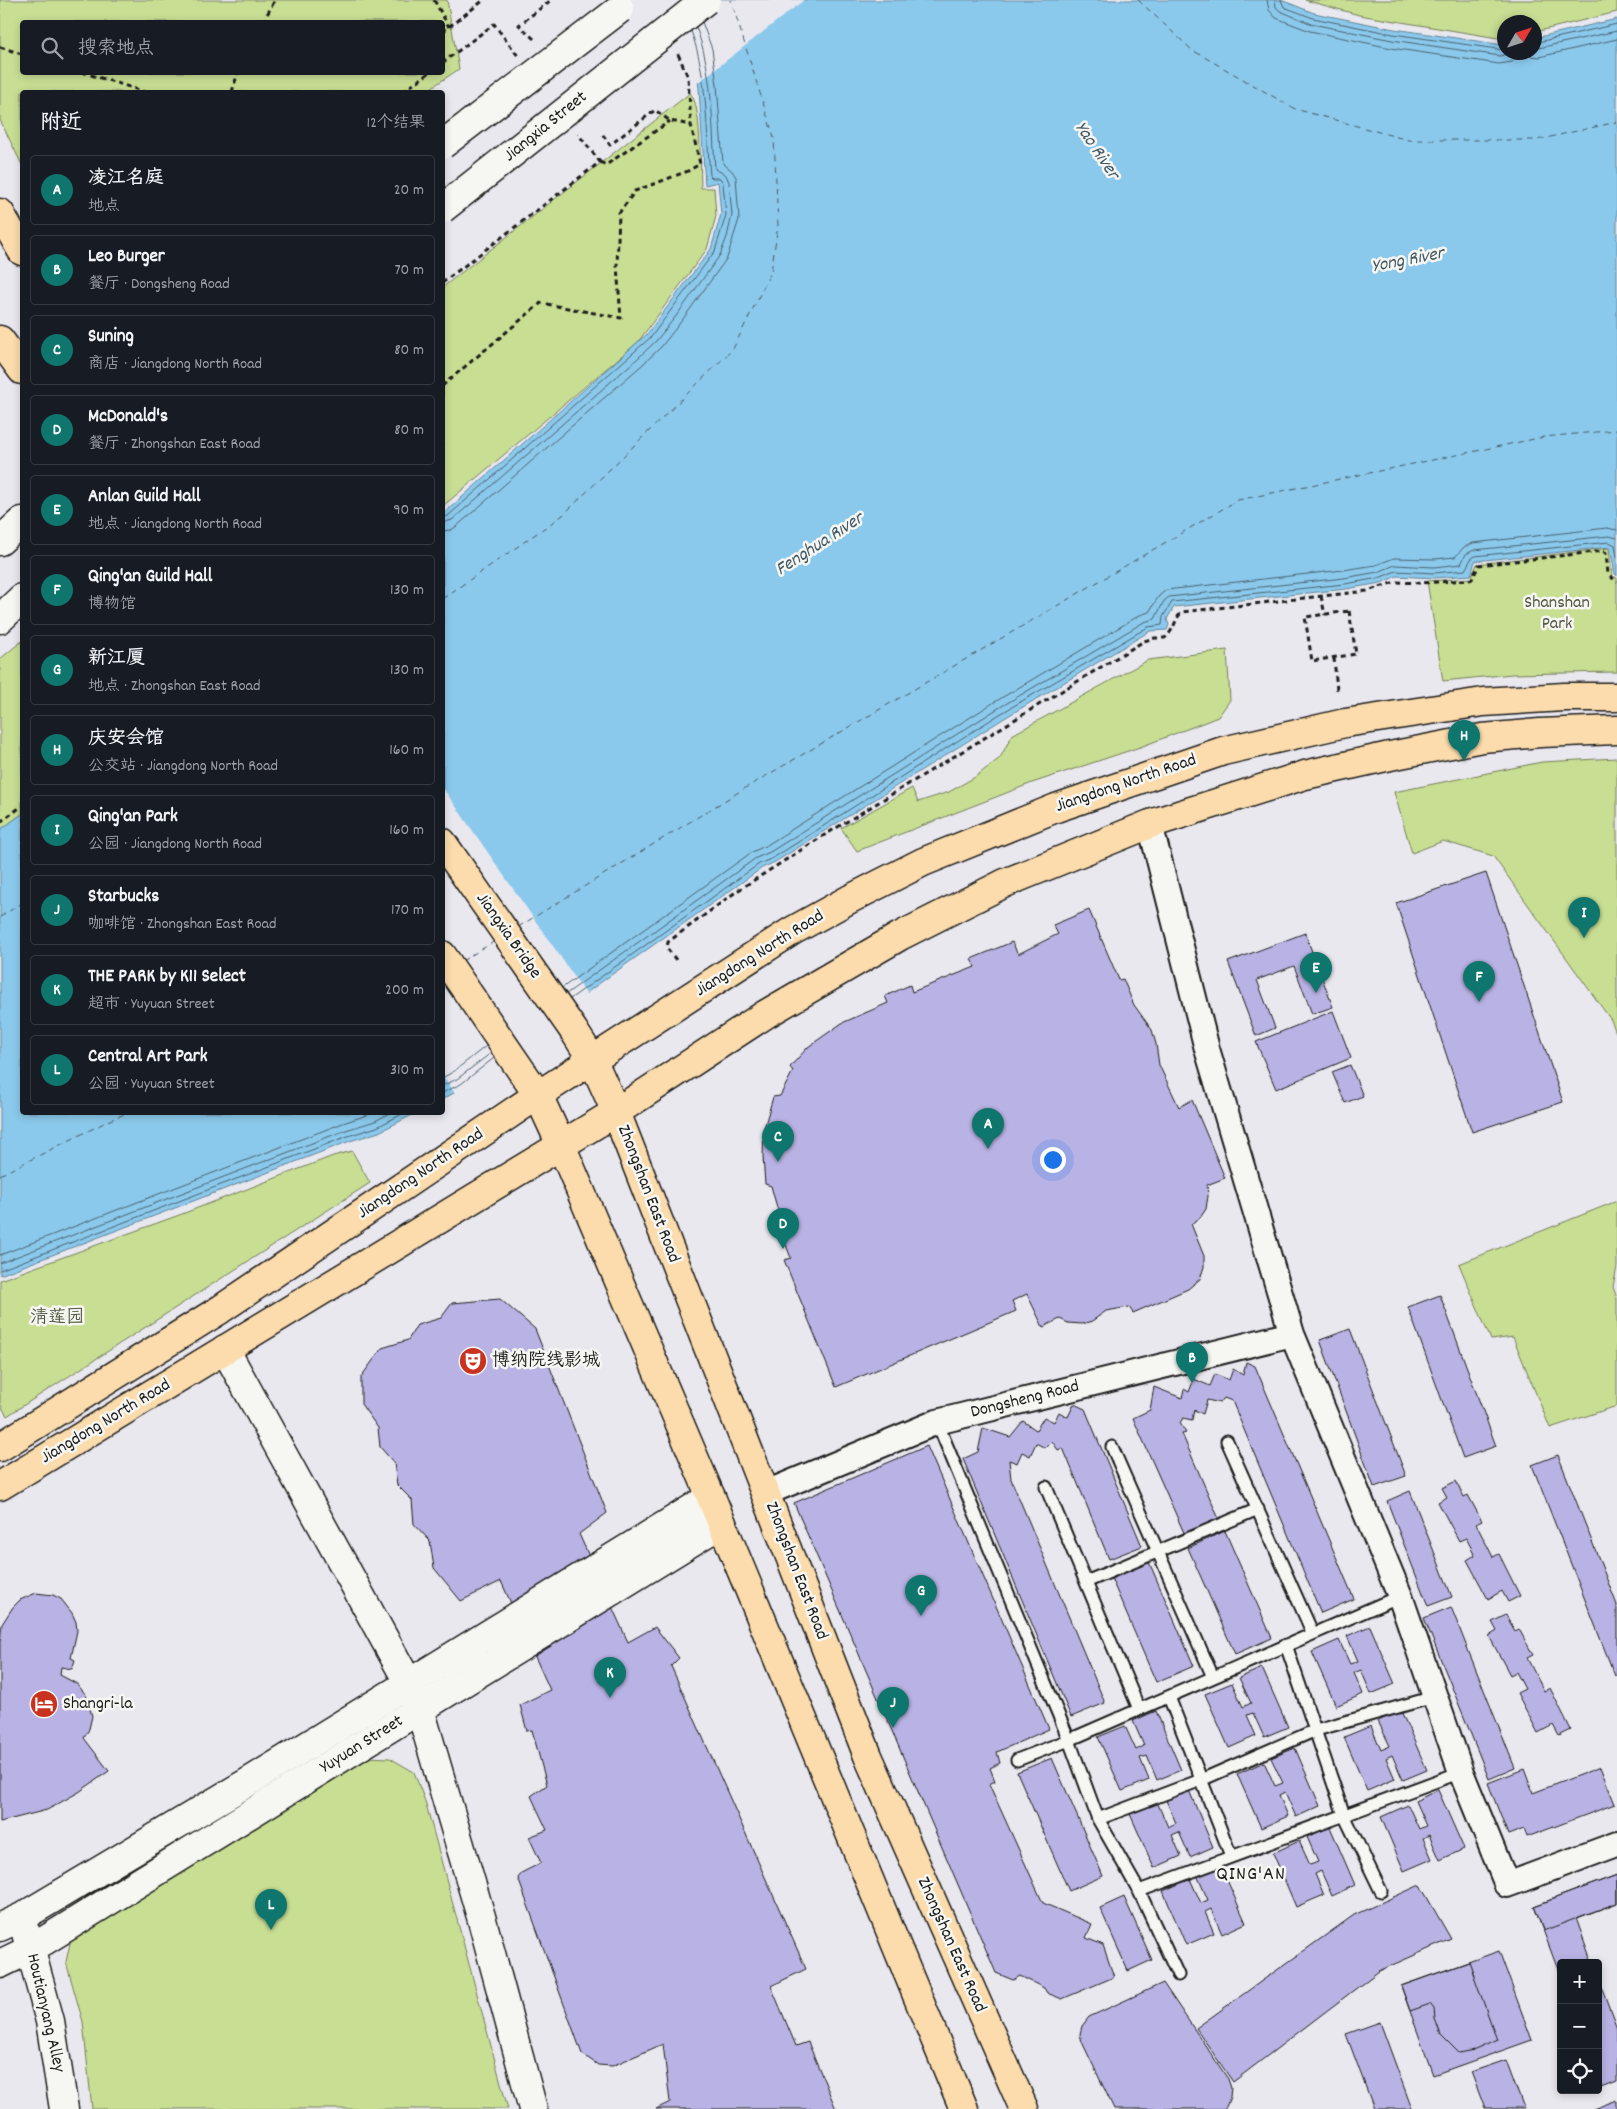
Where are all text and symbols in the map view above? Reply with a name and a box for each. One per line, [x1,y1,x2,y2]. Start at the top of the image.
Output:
north arrow [1497,15,1542,60]
search box [20,20,445,75]
icon: search [38,34,66,62]
text: 搜索地点 [78,36,154,63]
street label: Jiangxia Street [499,85,593,168]
text: 附近 [40,109,82,139]
text: 12个结果 [367,112,425,135]
water label: Yao River [1067,117,1126,187]
text: 凌江名庭 [88,166,164,193]
text: A [53,179,61,202]
text: 20 m [394,179,424,202]
text: 地点 [88,195,120,218]
water label: Yong River [1370,240,1448,281]
text: Leo Burger [88,244,165,271]
text: B [53,259,61,282]
text: 70 m [394,259,424,282]
text: 餐厅 · Dongsheng Road [88,273,230,296]
text: Suning [88,324,134,351]
text: C [53,339,61,362]
text: 80 m [394,339,424,362]
text: 商店 · Jiangdong North Road [88,353,262,376]
text: McDonald's [88,404,168,431]
text: D [53,419,61,442]
text: 80 m [394,419,424,442]
text: 餐厅 · Zhongshan East Road [88,433,261,456]
text: Anlan Guild Hall [88,484,200,511]
text: E [53,499,61,522]
text: 90 m [393,499,424,522]
water label: Fenghua Rıver [771,505,871,584]
text: 地点 · Jiangdong North Road [88,513,262,536]
text: Qing'an Guild Hall [88,564,212,591]
text: F [53,579,61,602]
text: 130 m [390,579,424,602]
park label: Shanshan Park [1524,591,1590,637]
text: 博物馆 [88,593,136,616]
text: 新江厦 [88,646,145,673]
text: G [53,659,61,682]
text: 130 m [390,659,424,682]
text: 地点 · Zhongshan East Road [88,675,261,698]
pin: H [1448,720,1480,761]
text: 庆安会馆 [88,726,164,753]
text: H [53,739,61,762]
text: 160 m [389,739,424,762]
street label: Jiangdong North Road [1052,748,1200,820]
text: 公交站 · Jiangdong North Road [88,755,278,778]
text: Qing'an Park [88,804,178,831]
text: I [55,819,59,842]
text: 160 m [389,819,424,842]
text: 公园 · Jiangdong North Road [88,833,262,856]
text: Starbucks [88,884,159,911]
street label: Jiangxia Bridge [469,888,547,984]
pin: I [1568,897,1600,938]
text: J [54,899,60,922]
text: 170 m [391,899,424,922]
street label: Jiangdong North Road [691,904,829,1004]
text: 咖啡馆 · Zhongshan East Road [88,913,277,936]
pin: E [1300,952,1332,993]
pin: F [1463,961,1495,1002]
text: THE PARK by K11 Select [88,964,246,991]
text: K [53,979,61,1002]
text: 200 m [385,979,424,1002]
text: 超市 · Yuyuan Street [88,993,215,1016]
text: Central Art Park [88,1044,208,1071]
text: L [54,1059,60,1082]
text: 310 m [390,1059,424,1082]
text: 公园 · Yuyuan Street [88,1073,215,1096]
pin: A [972,1108,1004,1149]
pin: C [762,1121,794,1162]
street label: Jiangdong North Road [353,1122,489,1226]
street label: Zhongshan East Road [610,1122,686,1266]
your location [1040,1147,1066,1173]
pin: D [767,1208,799,1249]
park label: 清莲园 [30,1306,84,1331]
pin: B [1176,1342,1208,1383]
theatre icon: 博纳院线影城 [458,1346,488,1376]
place label: 博纳院线影城 [492,1349,600,1374]
street label: Jiangdong North Road [36,1373,176,1471]
street label: Dongsheng Road [968,1374,1082,1426]
street label: Zhongshan East Road [758,1499,834,1643]
pin: G [905,1575,937,1616]
pin: K [594,1657,626,1698]
pin: J [877,1687,909,1728]
hotel icon: Shangri-la [29,1689,59,1719]
place label: Shangri-la [63,1692,133,1717]
street label: Yuyuan Street [316,1709,409,1781]
district label: QING'AN [1216,1861,1286,1889]
street label: Zhongshan East Road [910,1873,992,2017]
pin: L [255,1889,287,1930]
street label: Houtianyang Alley [19,1951,71,2076]
map controls [1557,1959,1602,2094]
button: + [1557,1959,1602,2004]
button: − [1557,2004,1602,2049]
button: locate [1557,2049,1602,2094]

